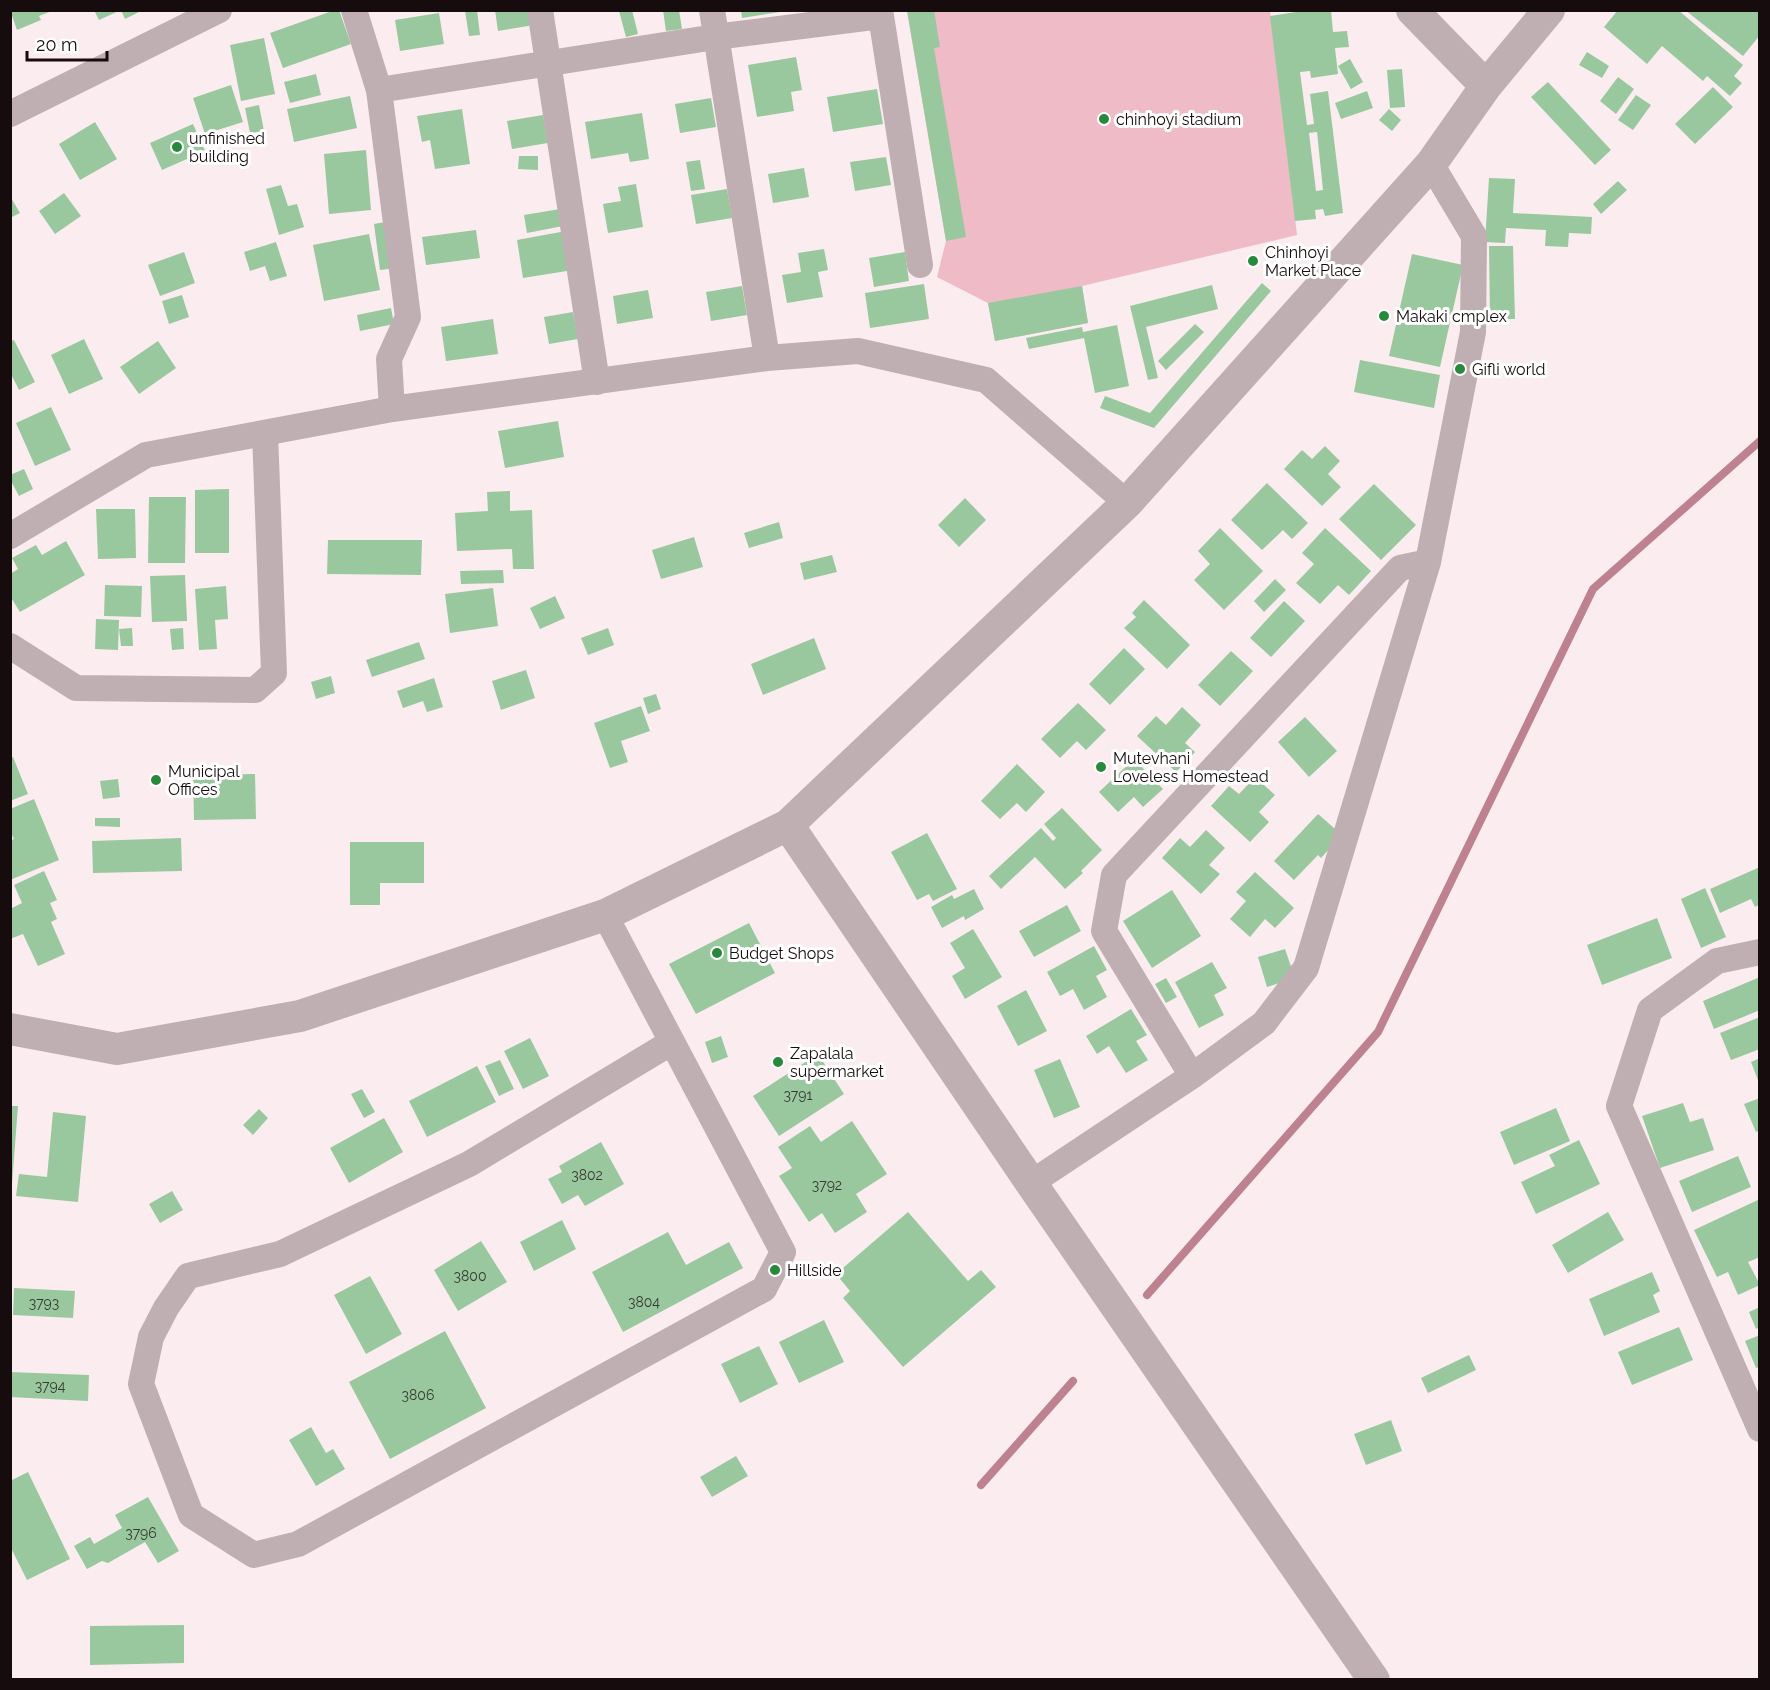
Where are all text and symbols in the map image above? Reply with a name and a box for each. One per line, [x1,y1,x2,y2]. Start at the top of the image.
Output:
scale bar [27,24,106,62]
text: 20 m [36,34,78,55]
place label: chinhoyi stadium [1116,110,1241,129]
marker: chinhoyi stadium [1097,112,1111,126]
place label: unfinished building [189,129,265,166]
marker: unfinished building [170,140,184,154]
place label: Chinhoyi Market Place [1265,243,1361,280]
marker: Chinhoyi Market Place [1246,254,1260,268]
place label: Makaki cmplex [1396,307,1507,326]
marker: Makaki cmplex [1377,309,1391,323]
place label: Gifli world [1472,360,1546,379]
marker: Gifli world [1453,362,1467,376]
place label: Mutevhani Loveless Homestead [1113,749,1269,786]
marker: Mutevhani Loveless Homestead [1094,760,1108,774]
place label: Municipal Offices [168,762,240,799]
marker: Municipal Offices [149,773,163,787]
place label: Budget Shops [729,944,834,963]
marker: Budget Shops [710,946,724,960]
place label: Zapalala supermarket [790,1044,885,1081]
marker: Zapalala supermarket [771,1055,785,1069]
house number: 3791 [783,1087,813,1103]
house number: 3802 [571,1167,603,1183]
house number: 3792 [812,1177,842,1193]
place label: Hillside [787,1261,842,1280]
marker: Hillside [768,1263,782,1277]
house number: 3800 [454,1268,486,1284]
house number: 3804 [628,1294,660,1310]
house number: 3793 [29,1295,59,1311]
house number: 3794 [35,1378,66,1394]
house number: 3806 [402,1387,434,1403]
house number: 3796 [125,1525,157,1541]

